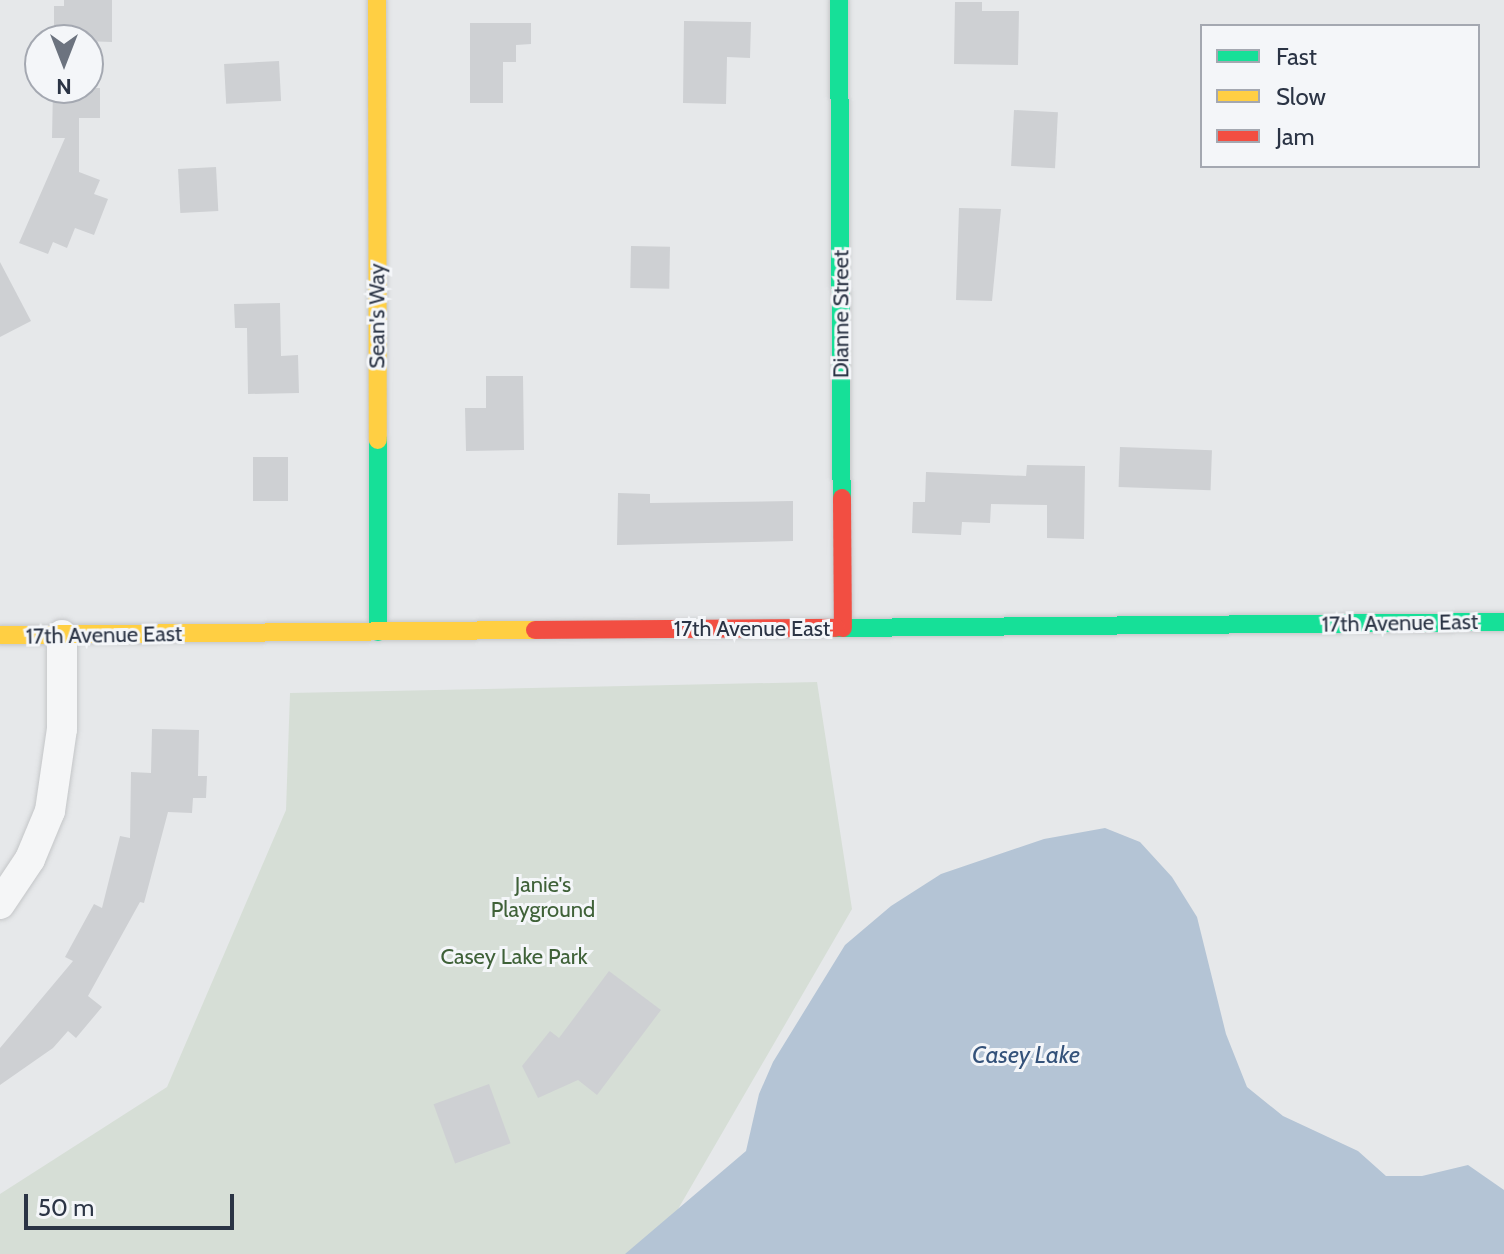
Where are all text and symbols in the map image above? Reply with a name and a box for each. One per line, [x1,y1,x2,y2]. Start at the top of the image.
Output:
north arrow [24,24,104,104]
legend [1200,24,1480,168]
text: Fast [1276,42,1317,71]
text: N [56,73,72,100]
text: Slow [1276,82,1326,111]
text: Jam [1276,122,1314,151]
street label: Dianne Street [828,250,854,378]
street label: Sean's Way [364,263,390,369]
street label: 17th Avenue East [1322,608,1478,638]
street label: 17th Avenue East [674,616,830,642]
street label: 17th Avenue East [26,620,182,650]
park label: Janie's Playground [491,871,595,922]
park label: Casey Lake Park [440,944,588,970]
water label: Casey Lake [972,1041,1080,1069]
scale bar [28,1178,238,1228]
text: 50 m [38,1193,94,1222]

